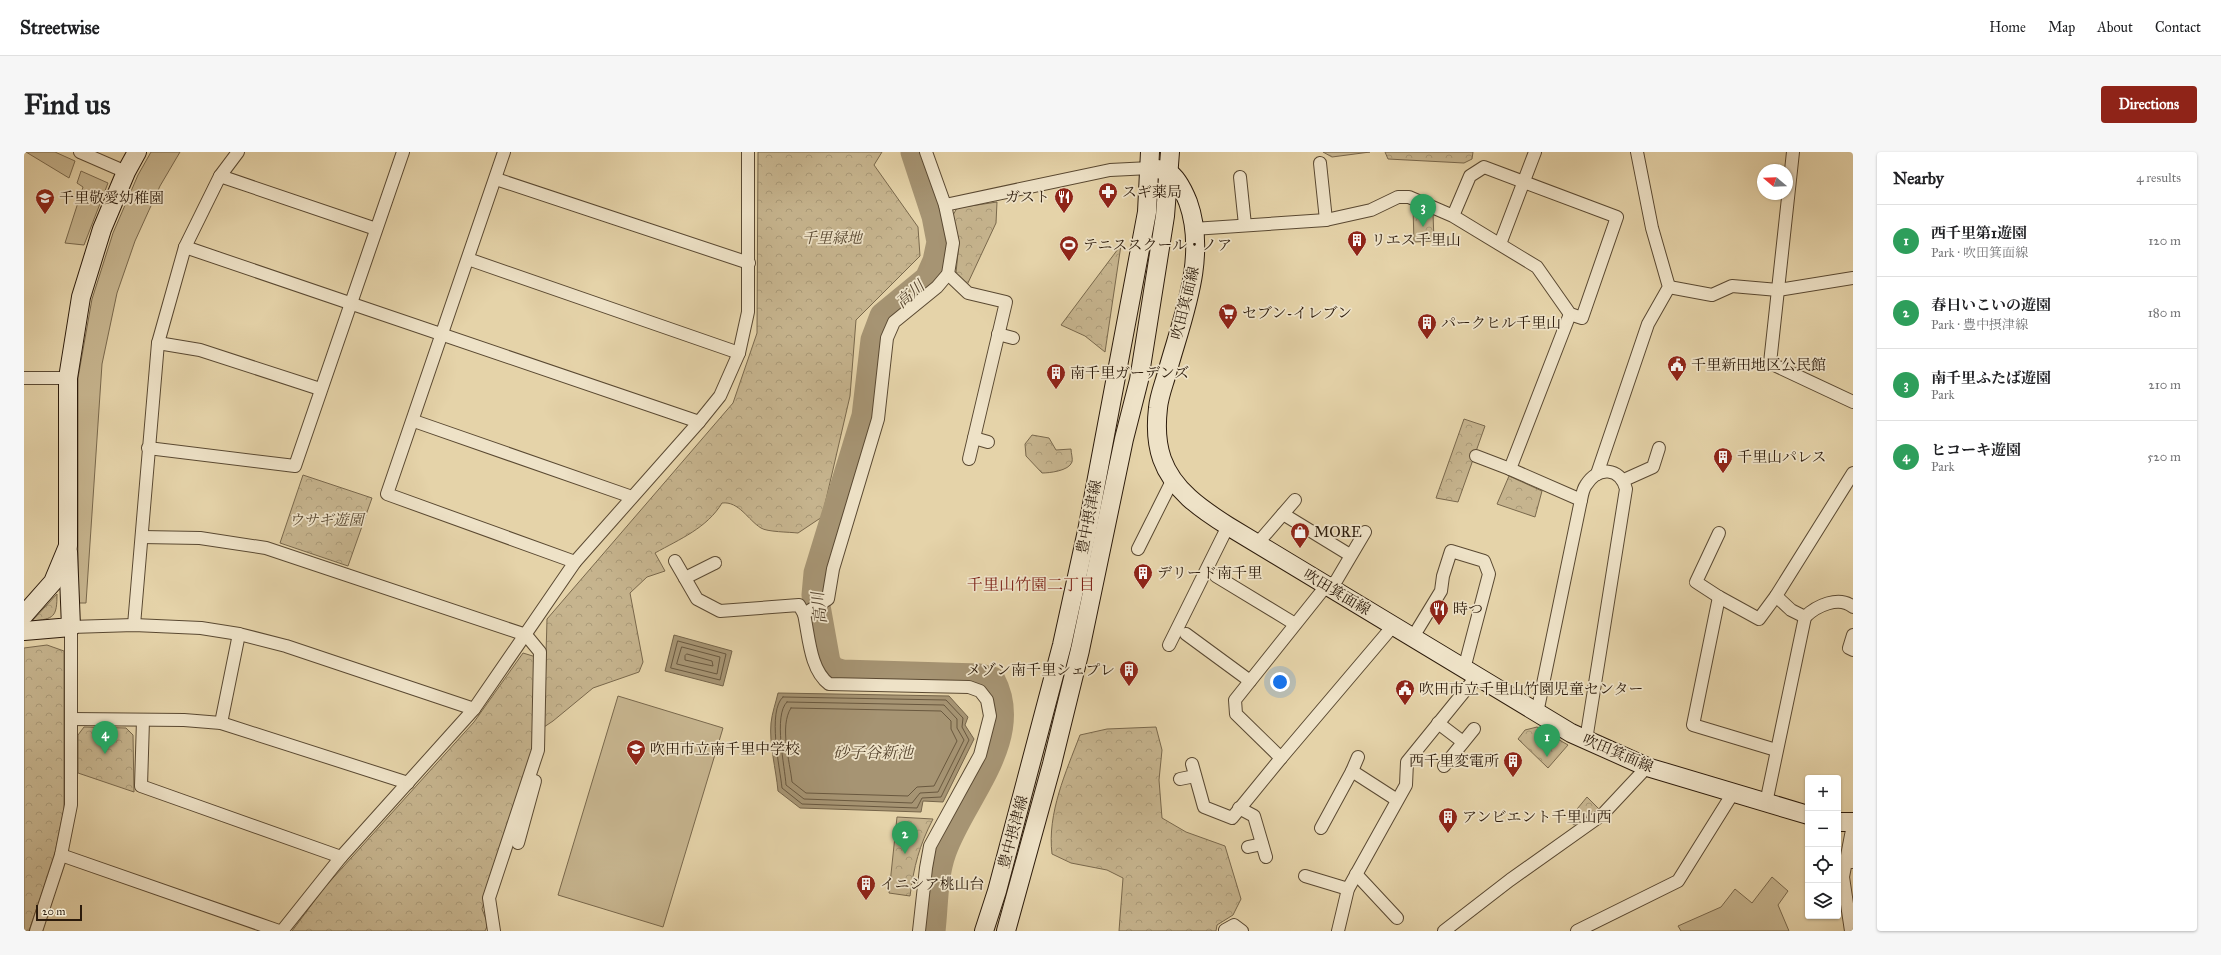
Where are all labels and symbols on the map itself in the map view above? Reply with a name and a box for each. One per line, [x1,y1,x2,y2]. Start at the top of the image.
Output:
north arrow [1757,164,1793,200]
pharmacy icon: スギ薬局 [1097,181,1119,209]
place label: スギ薬局 [1122,183,1182,201]
restaurant icon: ガスト [1053,186,1075,214]
school or university icon: 千里敬愛幼稚園 [34,187,56,215]
place label: ガスト [1005,188,1050,206]
place label: 千里敬愛幼稚園 [59,189,164,207]
pin: 3 [1410,194,1436,227]
park label: 千里緑地 [802,229,864,247]
building icon: リエス千里山 [1346,229,1368,257]
place label: リエス千里山 [1371,231,1461,249]
sports icon: テニススクール・ノア [1058,234,1080,262]
place label: テニススクール・ノア [1083,236,1232,254]
street label: 吹田箕面線 [1167,264,1203,342]
water label: 高川 [892,275,930,312]
supermarket icon: セブン-イレブン [1217,302,1239,330]
place label: セブン-イレブン [1242,304,1352,322]
building icon: パークヒル千里山 [1416,312,1438,340]
place label: パークヒル千里山 [1441,314,1561,332]
public building icon: 千里新田地区公民館 [1666,354,1688,382]
place label: 千里新田地区公民館 [1691,356,1826,374]
building icon: 南千里ガーデンズ [1045,362,1067,390]
place label: 南千里ガーデンズ [1070,364,1189,382]
building icon: 千里山パレス [1712,446,1734,474]
place label: 千里山パレス [1737,448,1827,466]
street label: 豊中摂津線 [1073,478,1105,556]
park label: ウサギ遊園 [288,511,366,529]
shop icon: MORE [1289,521,1311,549]
place label: MORE [1314,523,1362,541]
building icon: デリード南千里 [1132,562,1154,590]
place label: デリード南千里 [1157,564,1262,582]
street label: 吹田箕面線 [1300,565,1374,619]
district label: 千里山竹園二丁目 [967,575,1095,594]
water label: 高川 [808,589,830,625]
restaurant icon: 時つ [1428,598,1450,626]
place label: 時つ [1453,600,1483,618]
building icon: メゾン南千里シェプレ [1118,659,1140,687]
place label: メゾン南千里シェプレ [966,661,1115,679]
your location [1270,672,1290,692]
public building icon: 吹田市立千里山竹園児童センター [1394,678,1416,706]
place label: 吹田市立千里山竹園児童センター [1419,680,1643,698]
pin: 4 [92,721,118,754]
pin: 1 [1534,724,1560,757]
street label: 吹田箕面線 [1580,730,1656,776]
school or university icon: 吹田市立南千里中学校 [625,738,647,766]
place label: 吹田市立南千里中学校 [650,740,800,758]
water label: 砂子谷新池 [833,743,915,762]
building icon: 西千里変電所 [1502,750,1524,778]
place label: 西千里変電所 [1409,752,1499,770]
street label: 豊中摂津線 [995,793,1031,871]
building icon: アンビエント千里山西 [1437,806,1459,834]
place label: アンビエント千里山西 [1462,808,1611,826]
pin: 2 [892,821,918,854]
building icon: イニシア桃山台 [855,873,877,901]
place label: イニシア桃山台 [880,875,984,893]
scale bar [36,903,82,922]

